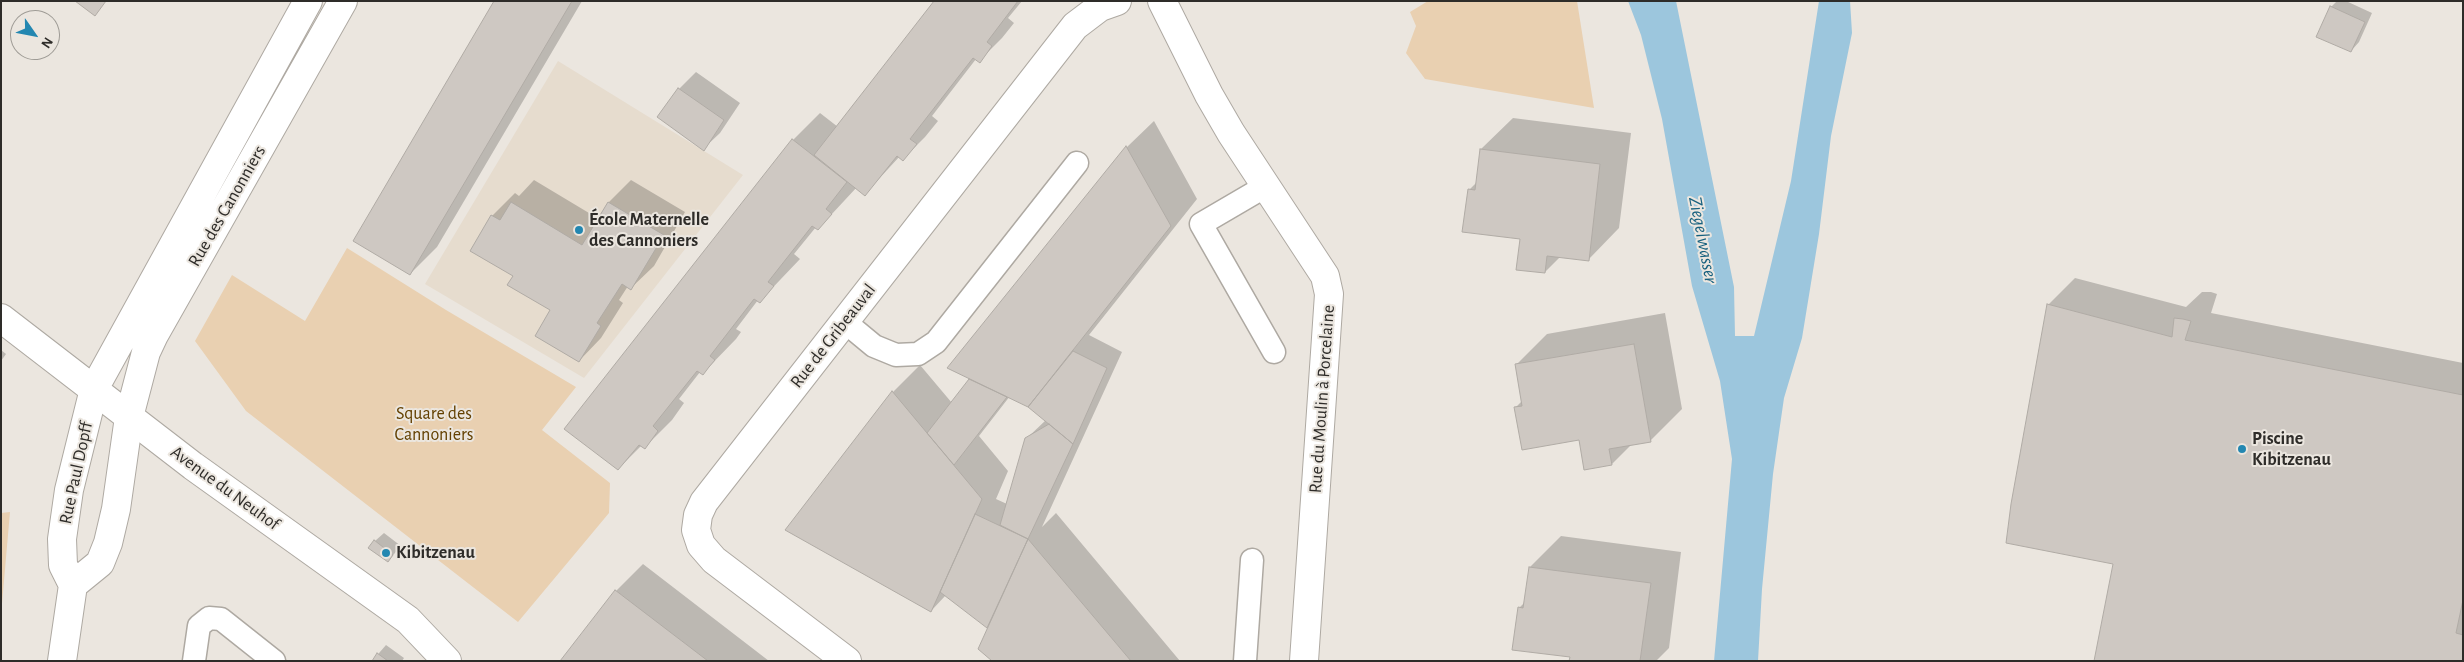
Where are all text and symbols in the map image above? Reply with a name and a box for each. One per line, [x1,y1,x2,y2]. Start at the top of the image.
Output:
north arrow [10,10,60,60]
text: N [38,35,55,51]
street label: Rue des Canonniers [184,142,270,270]
water label: Ziegelwasser [1683,195,1723,285]
place label: École Maternelle des Cannoniers [589,209,709,252]
marker: École Maternelle des Cannoniers [573,224,585,236]
street label: Rue de Gribeauval [786,280,880,392]
street label: Rue du Moulin à Porcelaine [1305,304,1339,494]
park label: Square des Cannoniers [395,403,473,446]
street label: Rue Paul Dopff [55,420,97,526]
place label: Piscine Kibitzenau [2252,428,2331,470]
street label: Avenue du Neuhof [166,441,284,535]
marker: Piscine Kibitzenau [2236,443,2248,455]
place label: Kibitzenau [396,542,475,564]
marker: Kibitzenau [380,547,392,559]

